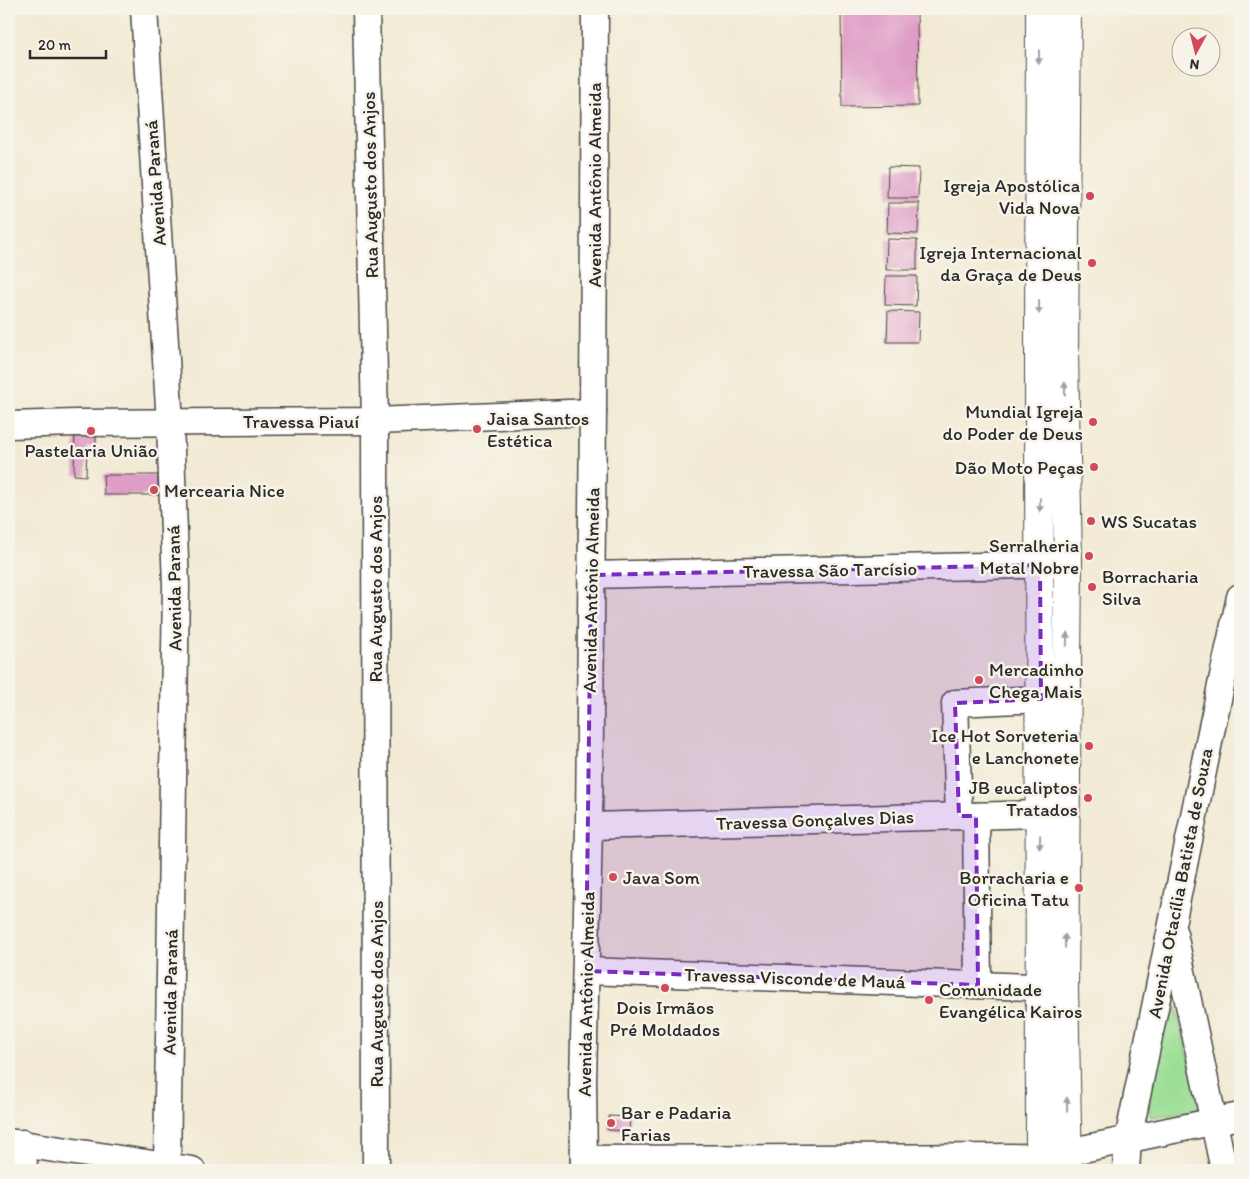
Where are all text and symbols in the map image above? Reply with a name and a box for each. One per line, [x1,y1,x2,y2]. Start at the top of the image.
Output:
scale bar [30,28,106,60]
north arrow [1172,28,1222,78]
text: 20 m [38,36,72,54]
one-way arrow [1035,50,1043,66]
text: N [1189,55,1200,73]
street label: Avenida Antônio Almeida [583,82,606,288]
street label: Rua Augusto dos Anjos [357,91,383,279]
street label: Avenida Paraná [139,119,171,247]
place label: Igreja Apostólica Vida Nova [943,174,1080,219]
marker: Igreja Apostólica Vida Nova [1084,190,1096,202]
place label: Igreja Internacional da Graça de Deus [919,241,1083,286]
marker: Igreja Internacional da Graça de Deus [1086,257,1098,269]
one-way arrow [1035,300,1043,316]
one-way arrow [1061,380,1069,396]
place label: Mundial Igreja do Poder de Deus [943,400,1083,445]
place label: Jaisa Santos Estética [487,407,589,452]
street label: Travessa Piauí [243,410,359,433]
marker: Mundial Igreja do Poder de Deus [1087,416,1099,428]
marker: Jaisa Santos Estética [471,423,483,435]
marker: Pastelaria União [85,425,97,437]
place label: Pastelaria União [24,439,158,462]
place label: Dão Moto Peças [955,456,1084,479]
marker: Dão Moto Peças [1088,461,1100,473]
place label: Mercearia Nice [164,479,285,502]
marker: Mercearia Nice [148,484,160,496]
street label: Avenida Antônio Almeida [578,487,604,693]
street label: Rua Augusto dos Anjos [364,496,387,682]
one-way arrow [1036,497,1044,513]
place label: WS Sucatas [1101,510,1197,533]
marker: WS Sucatas [1085,515,1097,527]
street label: Avenida Paraná [161,525,187,651]
place label: Serralheria Metal Nobre [980,534,1079,579]
marker: Serralheria Metal Nobre [1083,550,1095,562]
street label: Travessa São Tarcísio [743,557,917,583]
place label: Borracharia Silva [1102,565,1198,610]
marker: Borracharia Silva [1086,581,1098,593]
one-way arrow [1063,630,1071,646]
place label: Mercadinho Chega Mais [989,658,1084,703]
marker: Mercadinho Chega Mais [973,674,985,686]
place label: Ice Hot Sorveteria e Lanchonete [931,724,1079,769]
marker: Ice Hot Sorveteria e Lanchonete [1083,740,1095,752]
street label: Avenida Otacília Batista de Souza [1142,746,1218,1020]
place label: JB eucaliptos Tratados [969,776,1078,821]
marker: JB eucaliptos Tratados [1082,792,1094,804]
street label: Travessa Gonçalves Dias [715,805,915,835]
one-way arrow [1036,835,1044,851]
place label: Java Som [623,866,700,889]
place label: Borracharia e Oficina Tatu [959,866,1069,911]
marker: Java Som [607,871,619,883]
marker: Borracharia e Oficina Tatu [1073,882,1085,894]
street label: Avenida Antônio Almeida [573,891,599,1097]
street label: Rua Augusto dos Anjos [365,901,388,1087]
street label: Avenida Paraná [157,929,183,1055]
one-way arrow [1061,933,1069,949]
street label: Travessa Visconde de Mauá [684,963,906,993]
place label: Comunidade Evangélica Kairos [939,978,1082,1023]
marker: Dois Irmãos Pré Moldados [659,982,671,994]
marker: Comunidade Evangélica Kairos [923,994,935,1006]
place label: Dois Irmãos Pré Moldados [610,996,720,1041]
one-way arrow [1063,1095,1071,1111]
place label: Bar e Padaria Farias [621,1101,731,1146]
marker: Bar e Padaria Farias [605,1117,617,1129]

